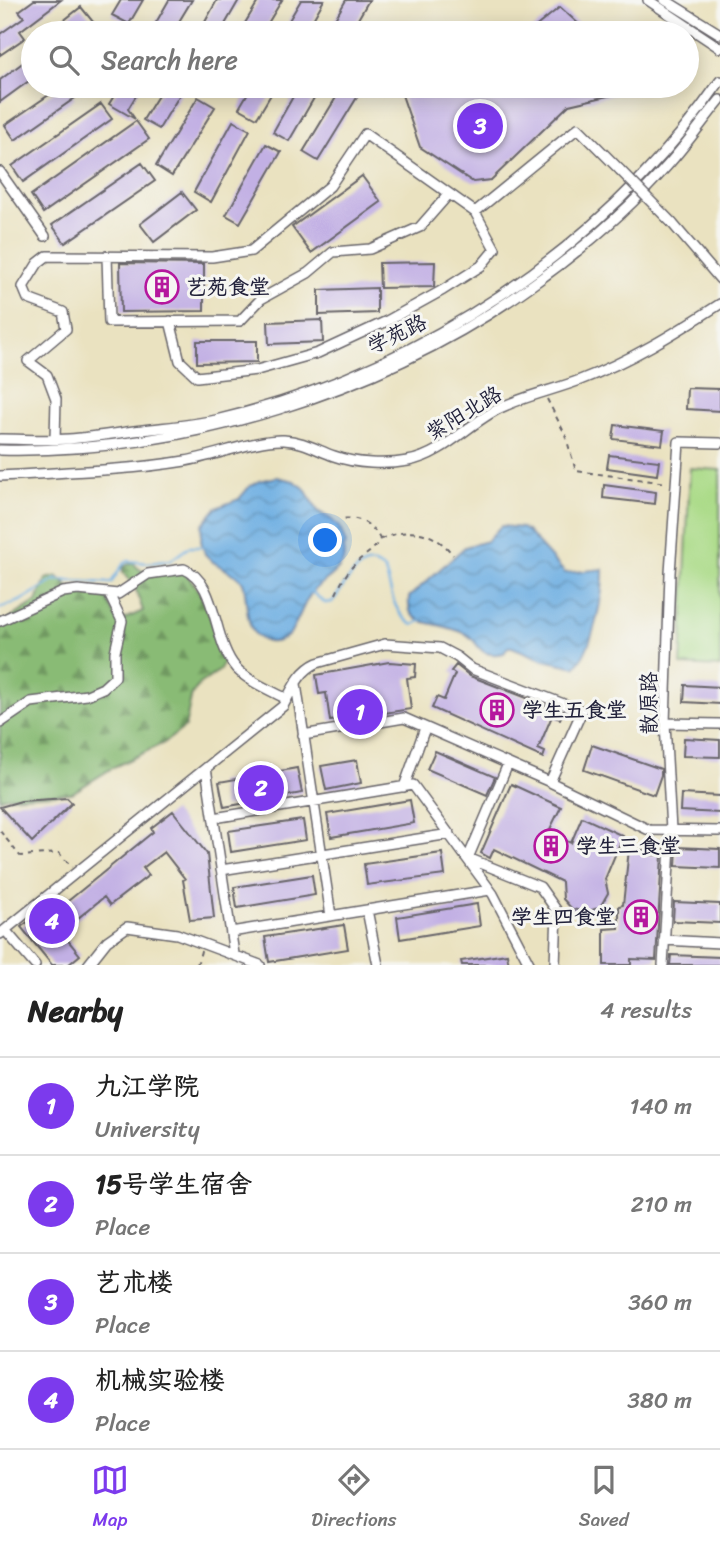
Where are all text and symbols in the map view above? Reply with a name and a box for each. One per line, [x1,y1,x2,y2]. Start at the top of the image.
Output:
search box [21,21,699,98]
text: Search here [101,37,238,83]
icon: search [45,41,83,79]
pin: 3 [457,100,503,152]
building icon: 艺苑食堂 [143,268,181,306]
place label: 艺苑食堂 [186,268,270,306]
street label: 学苑路 [360,303,434,365]
street label: 紫阳北路 [418,375,510,451]
your location [308,523,342,557]
street label: 散原路 [630,672,668,735]
pin: 1 [337,686,383,738]
building icon: 学生五食堂 [478,691,516,729]
place label: 学生五食堂 [522,691,627,729]
pin: 2 [238,762,284,814]
building icon: 学生三食堂 [532,827,570,865]
place label: 学生三食堂 [576,827,681,865]
pin: 4 [29,895,75,947]
place label: 学生四食堂 [511,898,616,936]
building icon: 学生四食堂 [622,898,660,936]
text: Nearby [28,984,123,1038]
text: 4 results [600,990,692,1031]
text: 九江学院 [95,1063,199,1109]
text: 1 [46,1086,56,1127]
text: 140 m [630,1086,692,1127]
text: University [95,1109,200,1150]
text: 15号学生宿舍 [95,1161,252,1207]
text: 2 [44,1184,58,1225]
text: 210 m [631,1184,692,1225]
text: Place [95,1207,150,1248]
text: 艺术楼 [95,1259,173,1305]
text: 3 [45,1282,57,1323]
text: 360 m [628,1282,692,1323]
text: Place [95,1305,150,1346]
text: 机械实验楼 [95,1357,225,1403]
text: 4 [44,1380,58,1421]
text: 380 m [627,1380,692,1421]
text: Place [95,1403,150,1444]
tab: Map [91,1461,129,1536]
tab: Directions [311,1461,397,1536]
tab: Saved [579,1461,629,1536]

